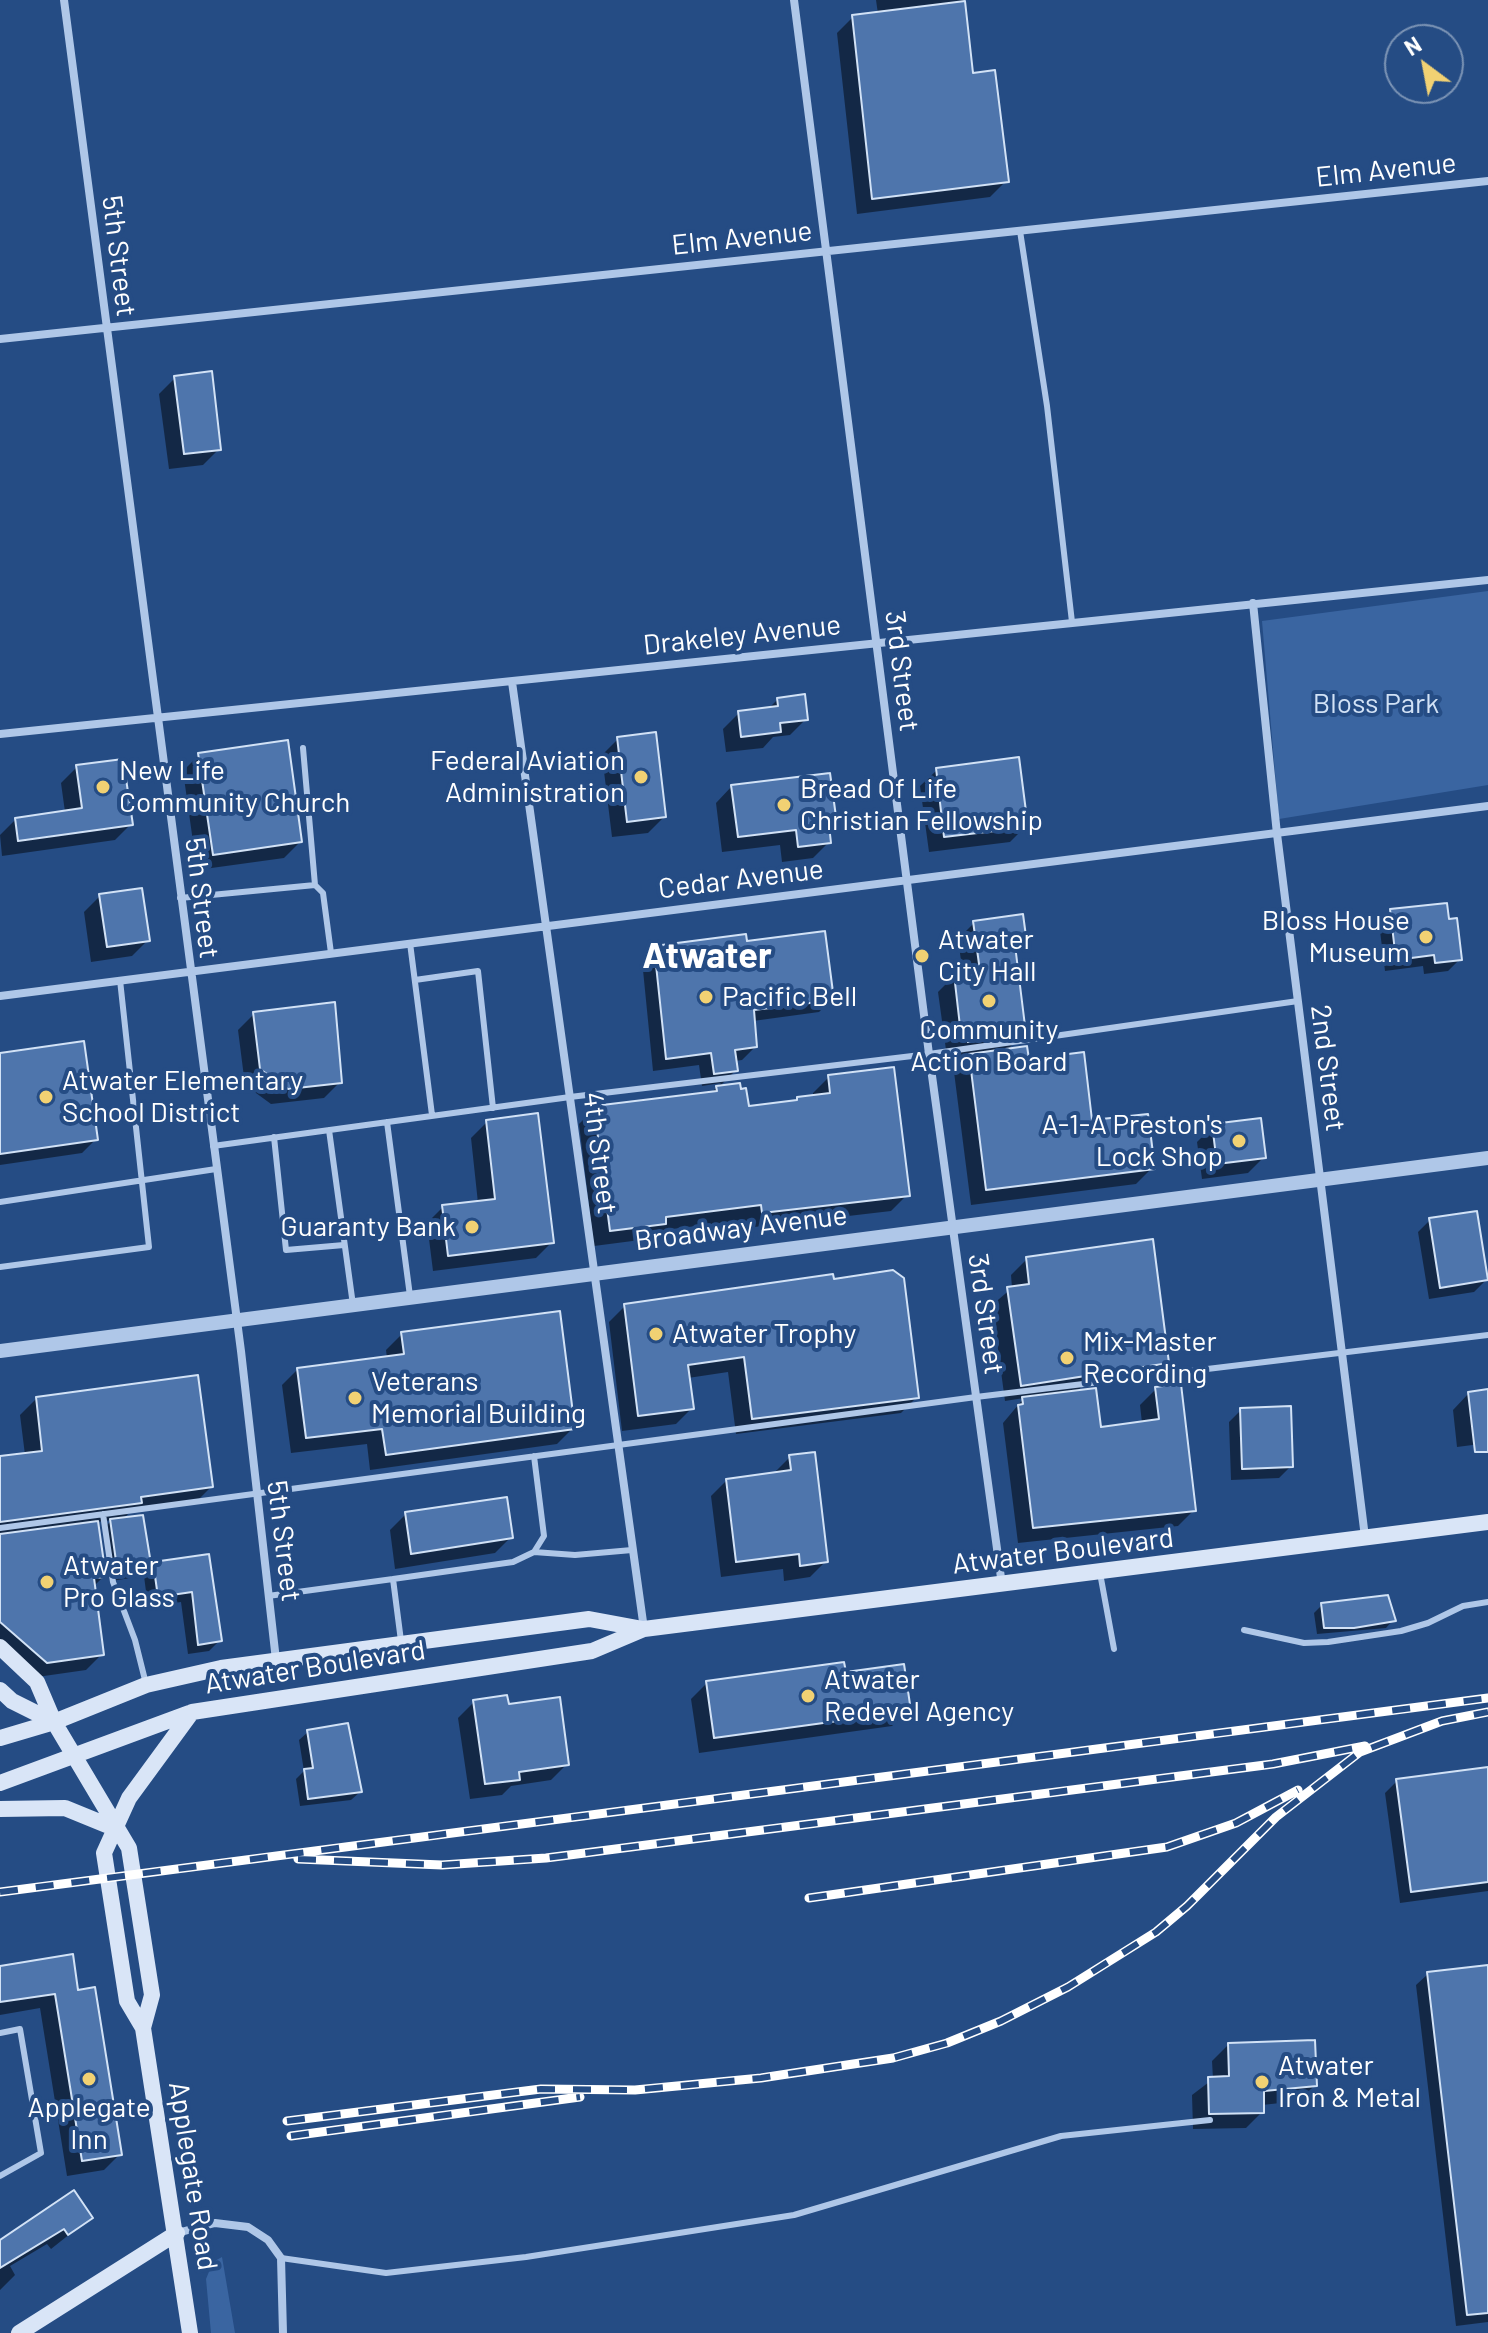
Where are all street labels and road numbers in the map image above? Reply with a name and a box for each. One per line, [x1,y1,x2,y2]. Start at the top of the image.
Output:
street label: Elm Avenue [1314,146,1458,194]
street label: 5th Street [95,194,143,318]
street label: Elm Avenue [670,214,814,262]
street label: Drakeley Avenue [641,608,843,662]
street label: 3rd Street [878,609,926,733]
street label: 5th Street [178,836,226,960]
street label: Cedar Avenue [656,852,826,906]
street label: 2nd Street [1304,1003,1352,1133]
street label: 4th Street [576,1090,624,1216]
street label: Broadway Avenue [633,1198,849,1258]
street label: 3rd Street [961,1251,1011,1377]
street label: 5th Street [260,1479,308,1603]
street label: Atwater Boulevard [950,1521,1176,1581]
street label: Atwater Boulevard [202,1633,428,1701]
street label: Applegate Road [161,2079,225,2273]

